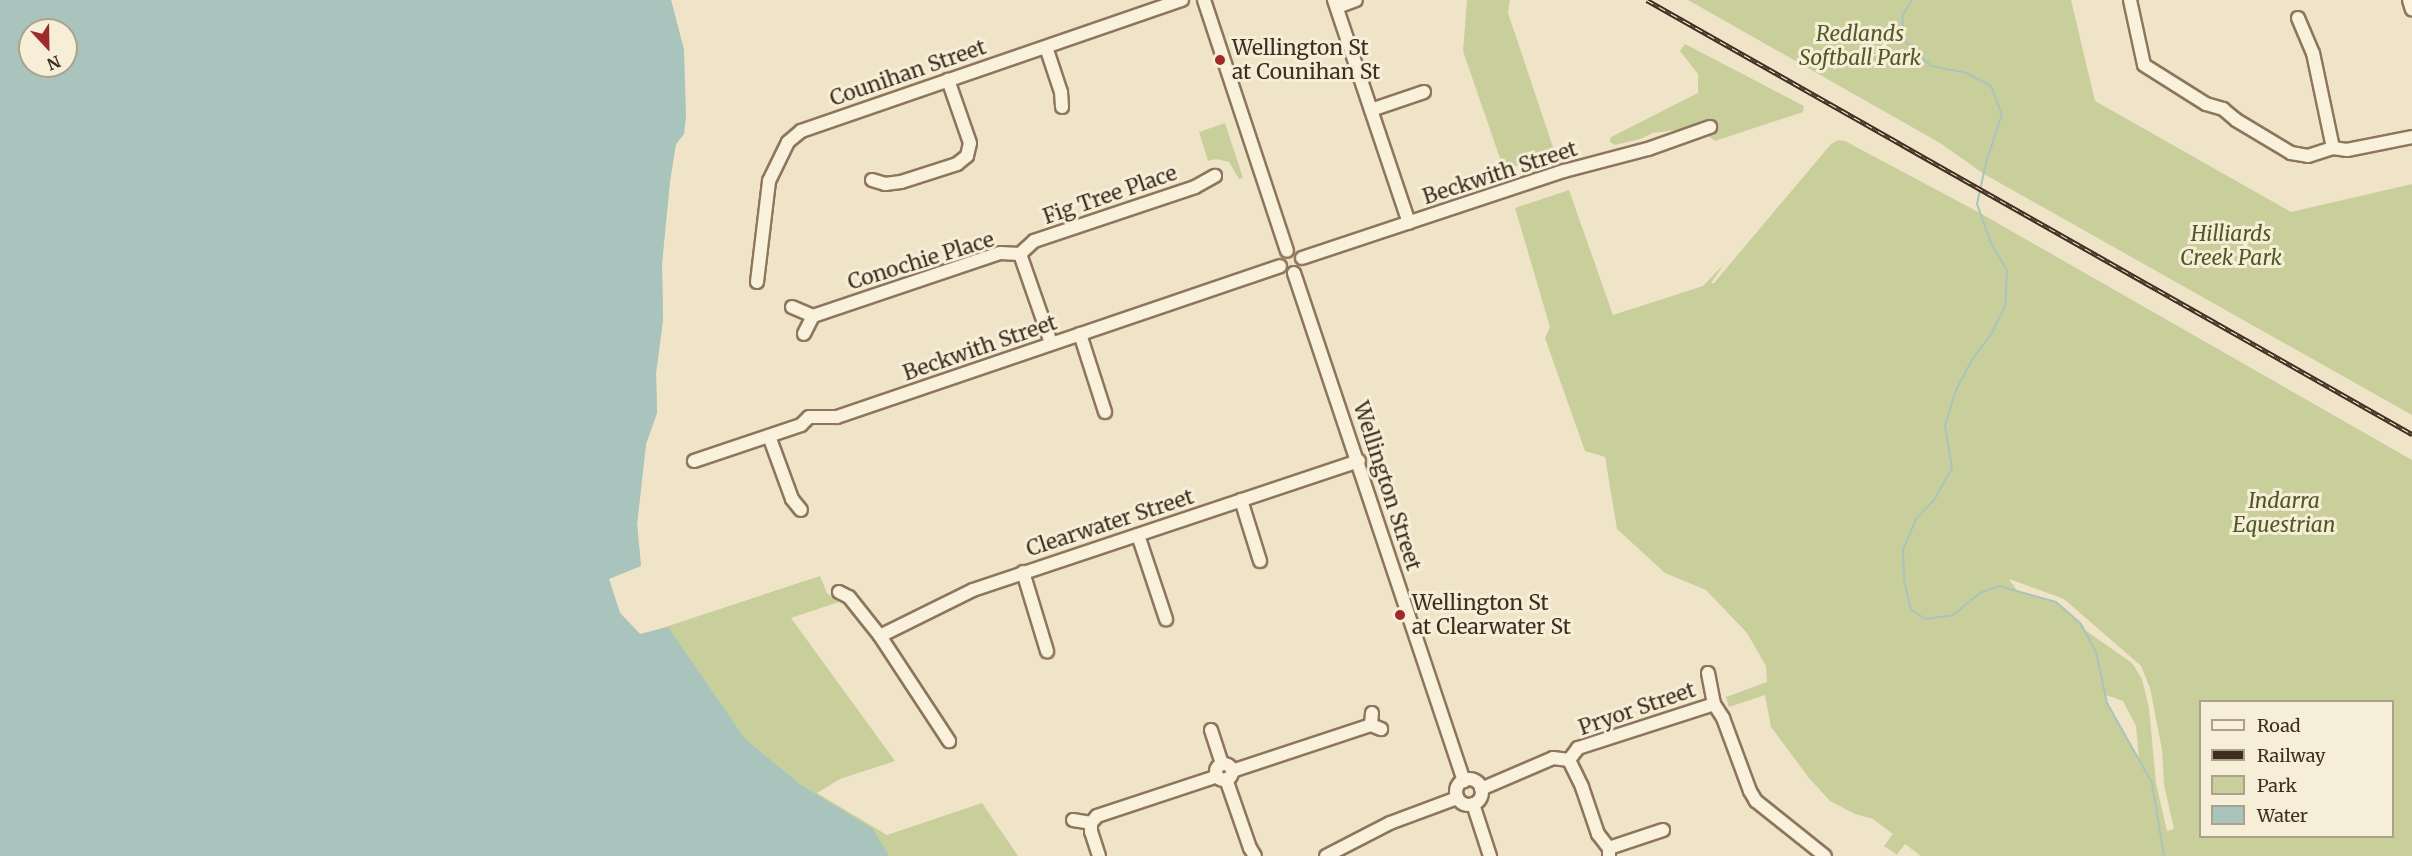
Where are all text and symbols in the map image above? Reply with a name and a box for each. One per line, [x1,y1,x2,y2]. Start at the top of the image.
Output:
north arrow [18,18,78,78]
park label: Redlands Softball Park [1799,21,1921,71]
street label: Counihan Street [827,34,989,112]
place label: Wellington St at Counihan St [1232,35,1380,85]
text: N [44,51,64,74]
marker: Wellington St at Counihan St [1213,53,1227,67]
street label: Beckwith Street [1420,136,1580,210]
street label: Fig Tree Place [1040,160,1180,230]
park label: Hilliards Creek Park [2180,221,2282,271]
street label: Conochie Place [845,227,997,295]
street label: Beckwith Street [900,310,1060,386]
street label: Wellington Street [1348,398,1426,574]
street label: Clearwater Street [1023,484,1197,562]
park label: Indarra Equestrian [2232,488,2336,538]
place label: Wellington St at Clearwater St [1412,590,1571,640]
marker: Wellington St at Clearwater St [1393,608,1407,622]
street label: Pryor Street [1575,677,1699,741]
legend [2199,700,2394,838]
text: Road [2257,714,2301,737]
text: Railway [2257,744,2325,767]
text: Park [2257,774,2297,797]
text: Water [2257,804,2308,827]

